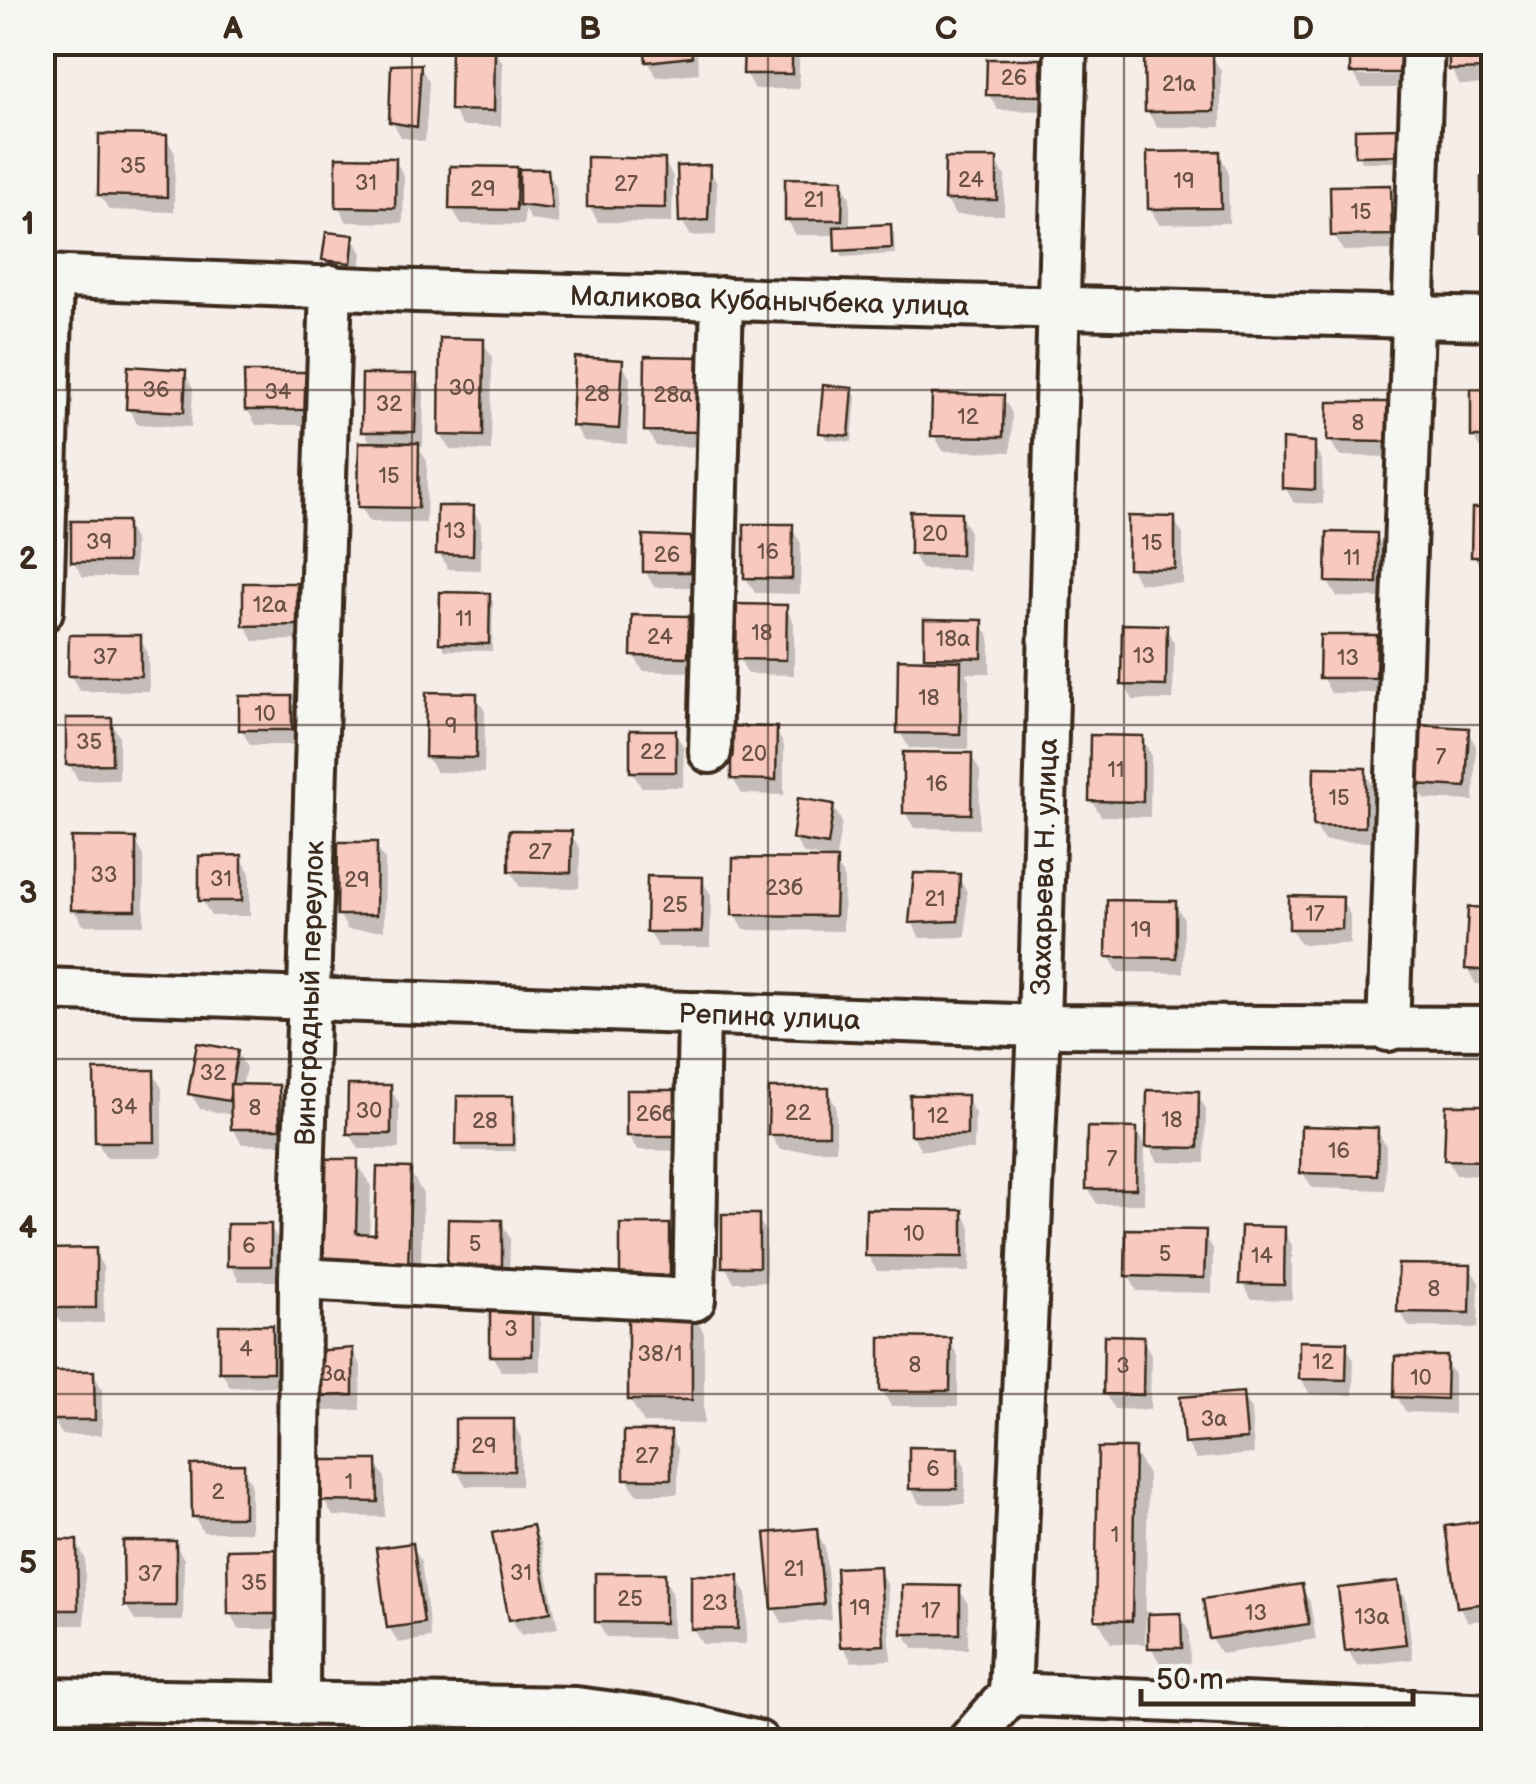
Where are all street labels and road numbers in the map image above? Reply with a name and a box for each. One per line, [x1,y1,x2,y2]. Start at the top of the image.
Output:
street label: Маликова Кубанычбека улица [569,280,970,323]
street label: Захарьева Н. улица [1025,737,1065,996]
street label: Виноградный переулок [289,840,332,1146]
street label: Репина улица [678,998,862,1037]

